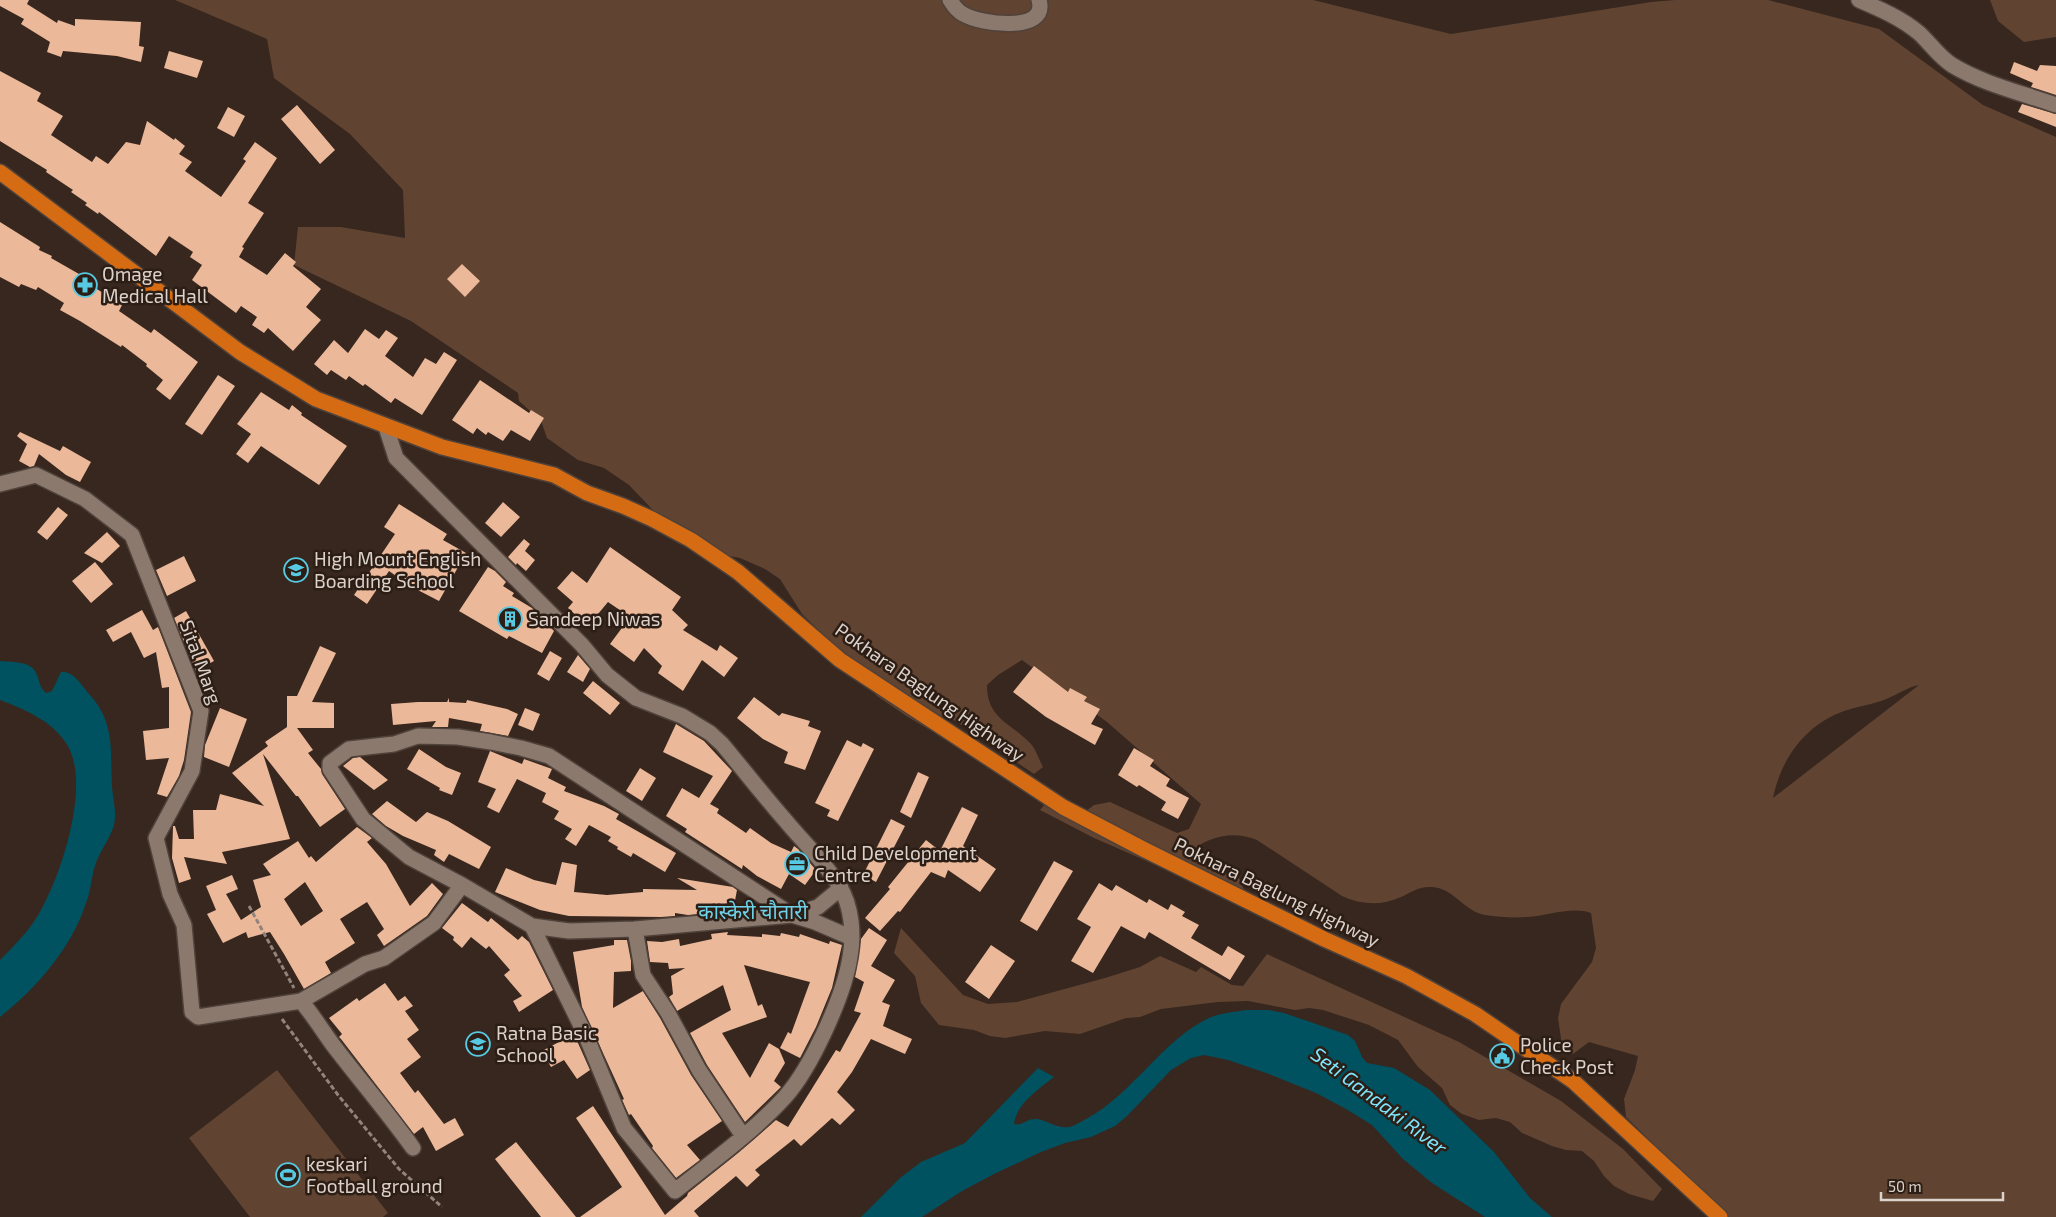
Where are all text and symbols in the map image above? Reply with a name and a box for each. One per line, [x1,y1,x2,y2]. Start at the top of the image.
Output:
place label: Omage Medical Hall [102,262,208,307]
pharmacy icon: Omage Medical Hall [72,272,98,298]
place label: High Mount English Boarding School [314,547,481,592]
school or university icon: High Mount English Boarding School [283,557,309,583]
building icon: Sandeep Niwas [497,606,523,632]
place label: Sandeep Niwas [528,607,660,630]
street label: Sital Marg [176,617,227,707]
street label: Pokhara Baglung Highway [831,617,1029,766]
street label: Pokhara Baglung Highway [1171,832,1384,951]
place label: Child Development Centre [814,841,977,886]
office icon: Child Development Centre [784,851,810,877]
district label: कास्केरी चौतारी [698,899,808,923]
place label: Ratna Basic School [496,1021,597,1066]
school or university icon: Ratna Basic School [465,1031,491,1057]
place label: Police Check Post [1520,1033,1614,1078]
water label: Seti Gandaki River [1307,1041,1453,1160]
public building icon: Police Check Post [1489,1043,1515,1069]
place label: keskari Football ground [306,1152,443,1197]
sports icon: keskari Football ground [275,1162,301,1188]
scale bar [1881,1170,2004,1202]
text: 50 m [1888,1177,1922,1195]

